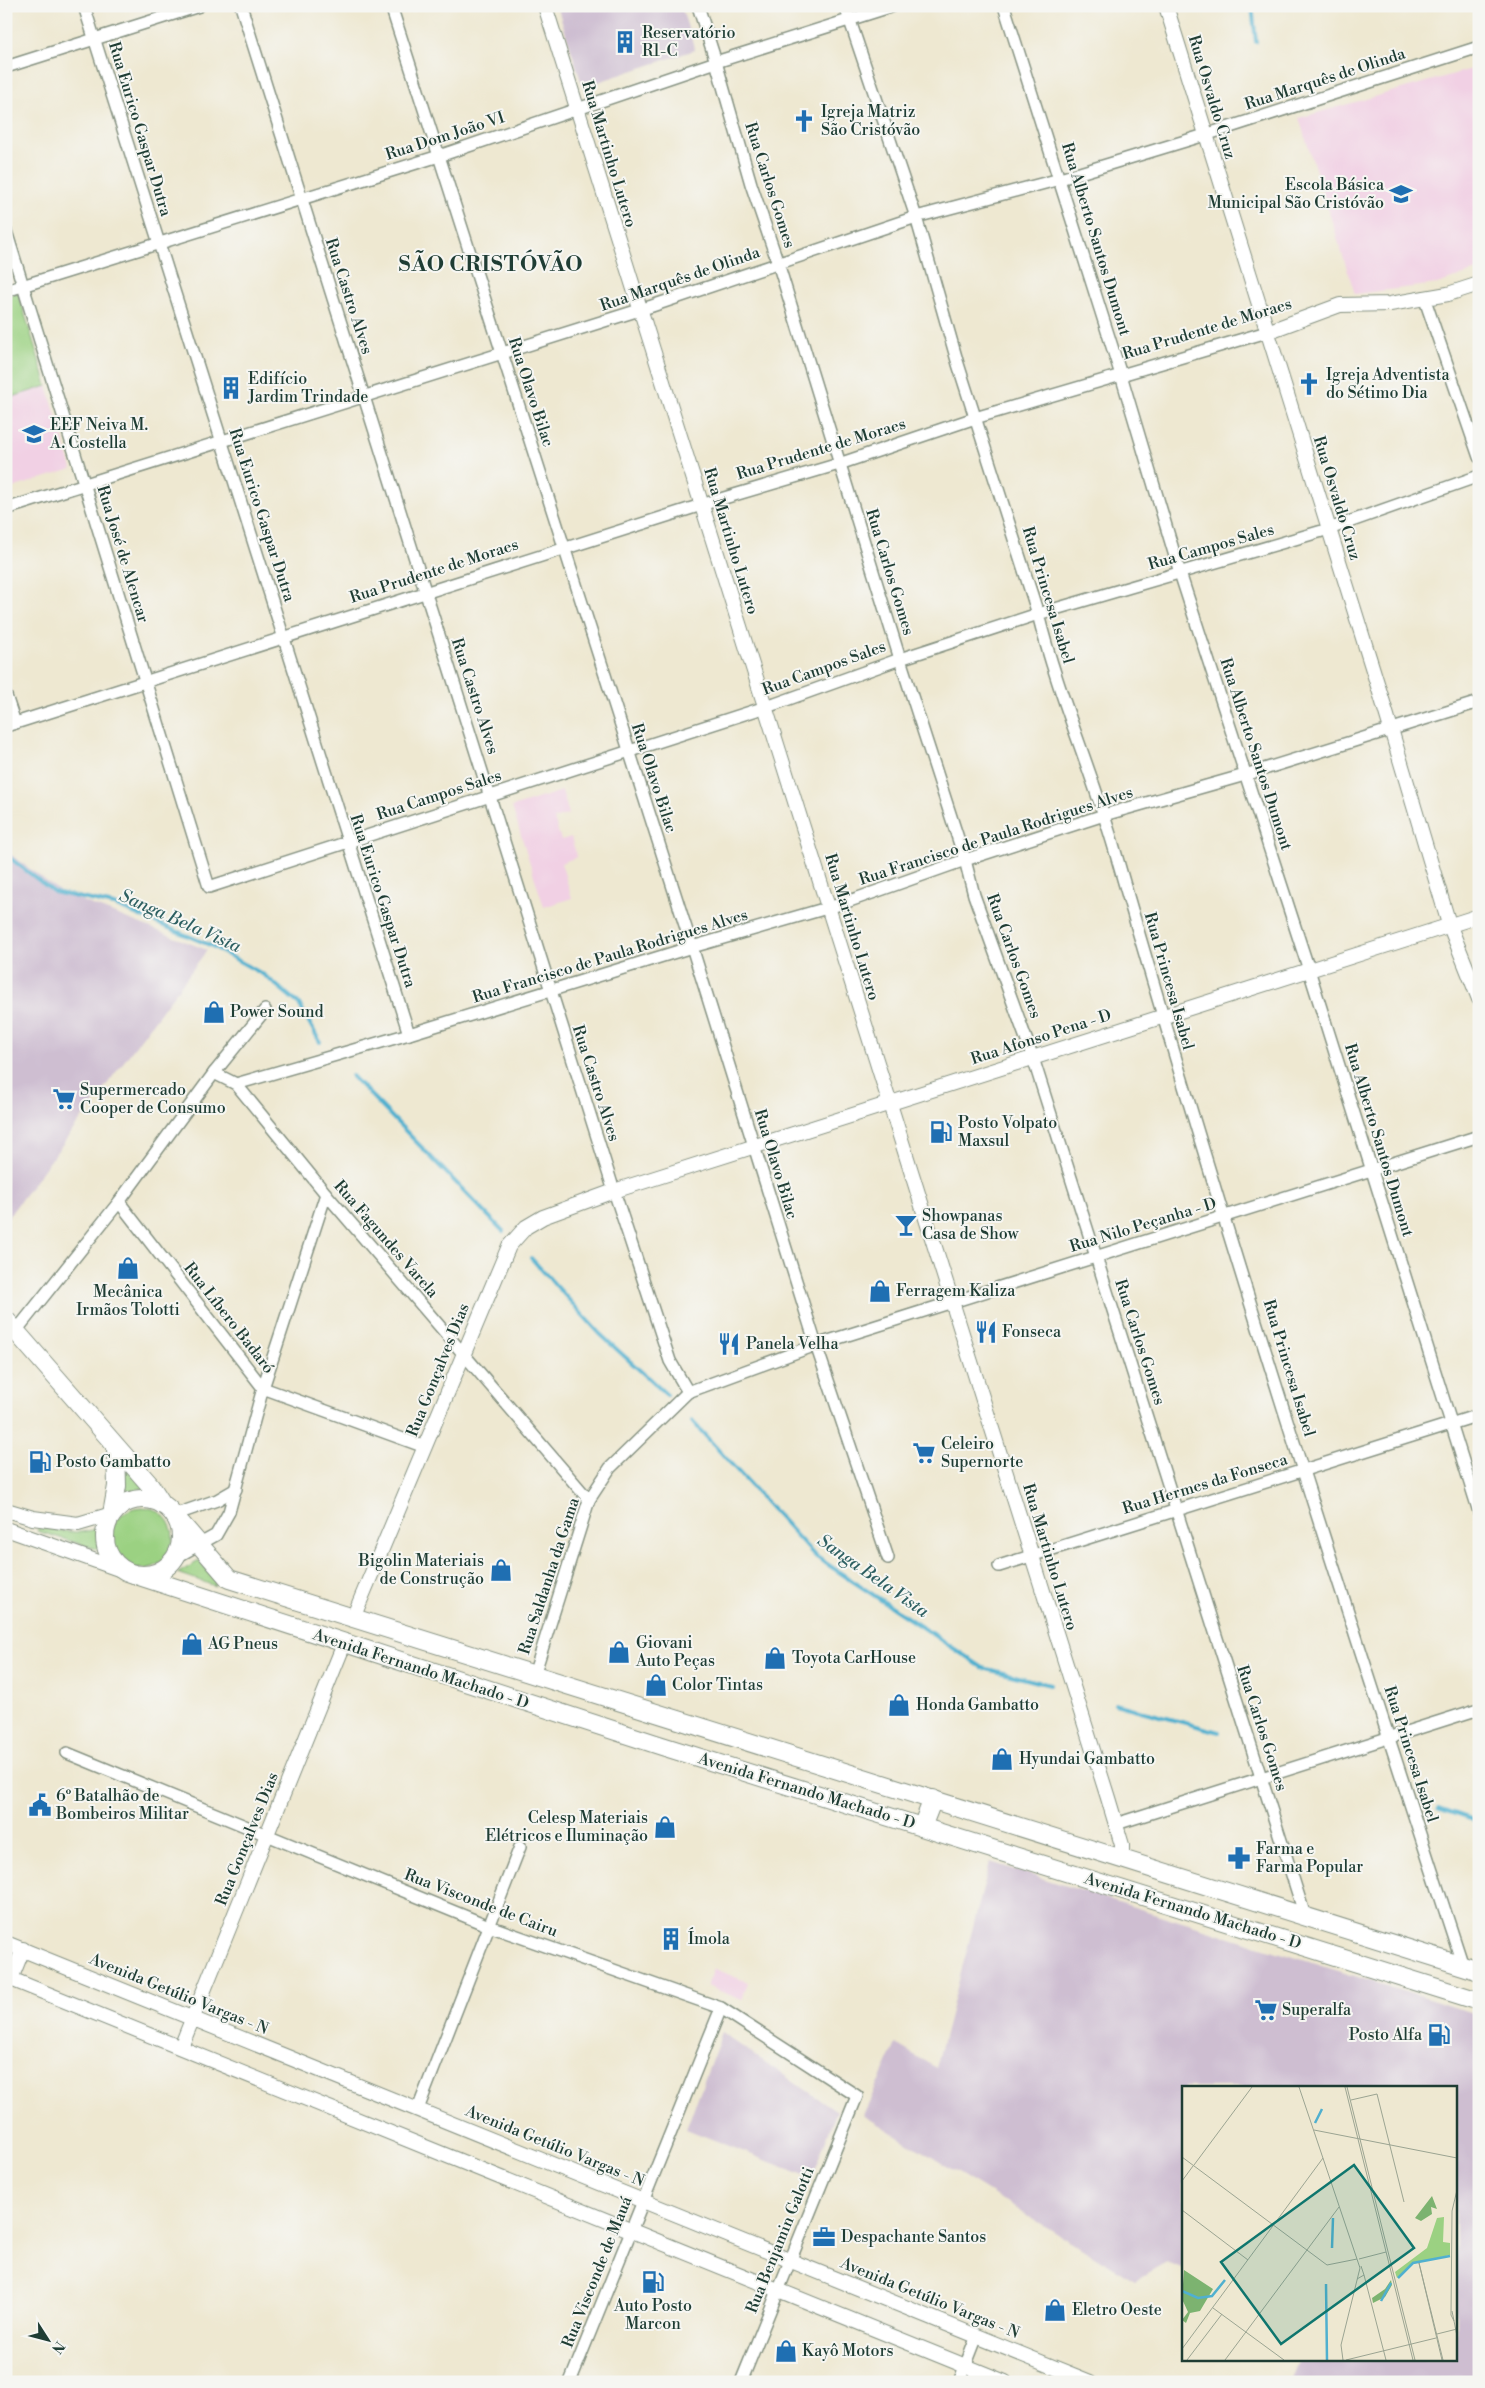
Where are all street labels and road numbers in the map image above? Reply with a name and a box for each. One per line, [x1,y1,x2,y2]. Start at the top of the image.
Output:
street label: Rua Osvaldo Cruz [1184,33,1240,161]
street label: Rua Eurico Gaspar Dutra [104,39,176,219]
street label: Rua Marquês de Olinda [1242,43,1409,114]
street label: Rua Martinho Lutero [577,78,641,230]
street label: Rua Dom João VI [383,107,507,165]
street label: Rua Carlos Gomes [740,120,800,250]
street label: Rua Alberto Santos Dumont [1057,140,1135,338]
street label: Rua Castro Alves [321,235,377,357]
street label: Rua Marquês de Olinda [597,242,763,316]
street label: Rua Prudente de Moraes [1120,294,1294,364]
street label: Rua Olavo Bilac [504,335,558,449]
street label: Rua Prudente de Moraes [734,414,908,484]
street label: Rua Eurico Gaspar Dutra [224,426,300,605]
street label: Rua Osvaldo Cruz [1309,434,1365,562]
street label: Rua Martinho Lutero [699,465,763,617]
street label: Rua José de Alencar [93,483,153,625]
street label: Rua Carlos Gomes [861,506,919,638]
street label: Rua Campos Sales [1146,519,1276,575]
street label: Rua Princesa Isabel [1018,524,1078,666]
street label: Rua Prudente de Moraes [347,534,521,608]
street label: Rua Castro Alves [447,635,503,757]
street label: Rua Campos Sales [759,636,889,700]
street label: Rua Alberto Santos Dumont [1215,655,1297,853]
street label: Rua Olavo Bilac [627,721,681,835]
street label: Rua Campos Sales [374,765,504,825]
street label: Rua Francisco de Paula Rodrigues Alves [856,782,1136,890]
street label: Rua Eurico Gaspar Dutra [345,812,421,991]
street label: Rua Martinho Lutero [820,851,884,1003]
street label: Rua Carlos Gomes [982,891,1046,1021]
street label: Rua Francisco de Paula Rodrigues Alves [470,904,750,1008]
street label: Rua Princesa Isabel [1140,910,1198,1052]
street label: Rua Afonso Pena - D [968,1005,1114,1069]
street label: Rua Castro Alves [568,1022,624,1144]
street label: Rua Alberto Santos Dumont [1340,1041,1418,1239]
street label: Rua Olavo Bilac [750,1107,802,1221]
street label: Rua Fagundes Varela [329,1176,443,1303]
street label: Rua Nilo Peçanha - D [1067,1193,1219,1257]
street label: Rua Líbero Badaró [179,1258,279,1378]
street label: Rua Carlos Gomes [1110,1277,1170,1407]
street label: Rua Princesa Isabel [1259,1297,1319,1439]
street label: Rua Gonçalves Dias [402,1300,474,1440]
street label: Rua Hermes da Fonseca [1120,1449,1291,1519]
street label: Rua Martinho Lutero [1018,1481,1082,1633]
street label: Rua Saldanha da Gama [514,1494,584,1657]
street label: Avenida Fernando Machado - D [310,1624,531,1713]
street label: Rua Carlos Gomes [1232,1663,1292,1793]
street label: Rua Princesa Isabel [1380,1683,1443,1825]
street label: Avenida Fernando Machado - D [695,1748,918,1834]
street label: Rua Gonçalves Dias [211,1769,283,1909]
street label: Rua Visconde de Cairu [401,1864,561,1942]
street label: Avenida Fernando Machado - D [1081,1868,1304,1954]
street label: Avenida Getúlio Vargas - N [86,1948,272,2039]
street label: Avenida Getúlio Vargas - N [462,2100,648,2191]
street label: Rua Benjamin Galotti [742,2164,818,2316]
street label: Rua Visconde de Mauá [557,2193,637,2351]
street label: Avenida Getúlio Vargas - N [837,2252,1023,2343]

